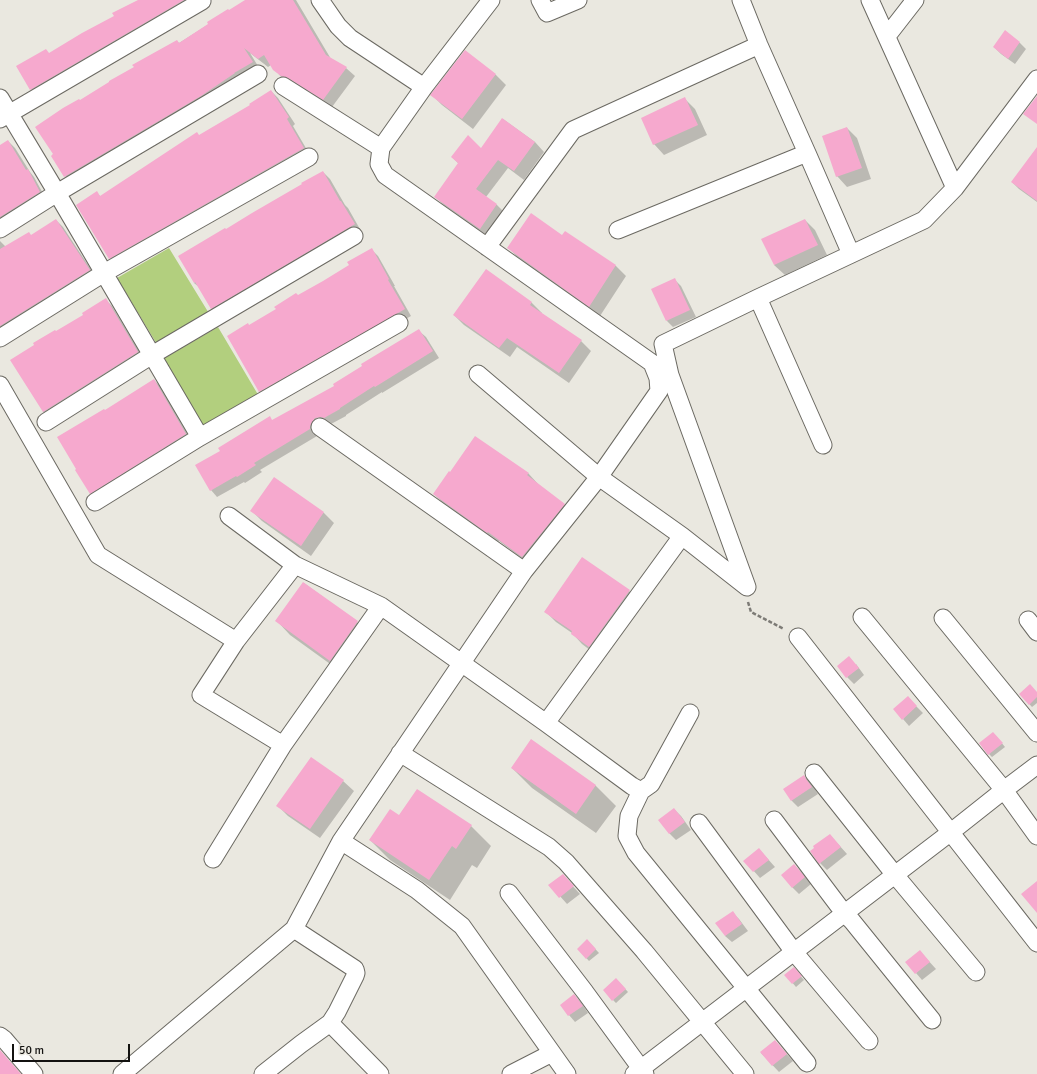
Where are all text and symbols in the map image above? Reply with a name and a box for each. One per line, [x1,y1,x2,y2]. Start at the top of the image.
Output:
scale bar [14,1036,132,1062]
text: 50 m [19,1043,44,1058]

